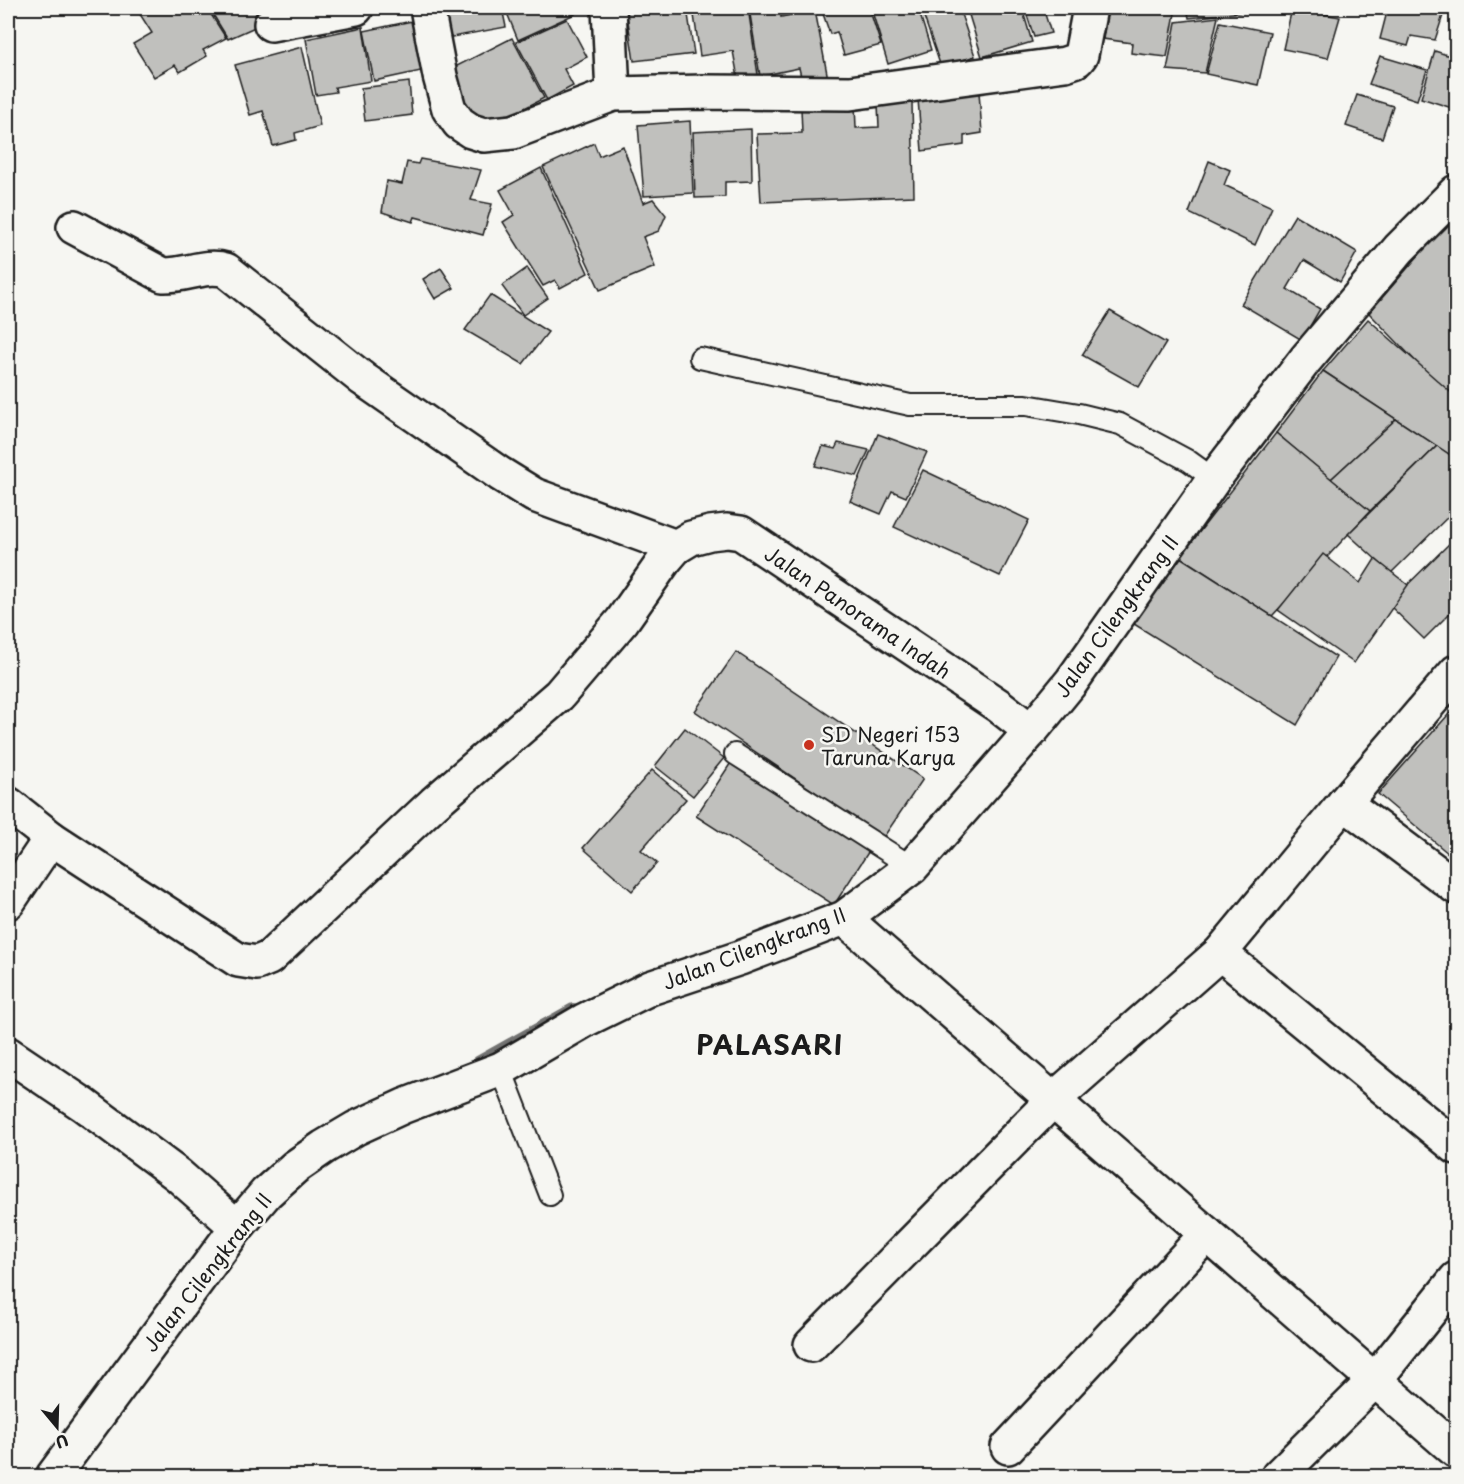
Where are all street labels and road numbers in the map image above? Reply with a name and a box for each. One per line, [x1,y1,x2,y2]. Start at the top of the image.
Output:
street label: Jalan Cilengkrang II [1047,529,1185,703]
street label: Jalan Panorama Indah [759,538,957,686]
street label: Jalan Cilengkrang II [658,899,850,997]
street label: Jalan Cilengkrang II [135,1186,279,1358]

